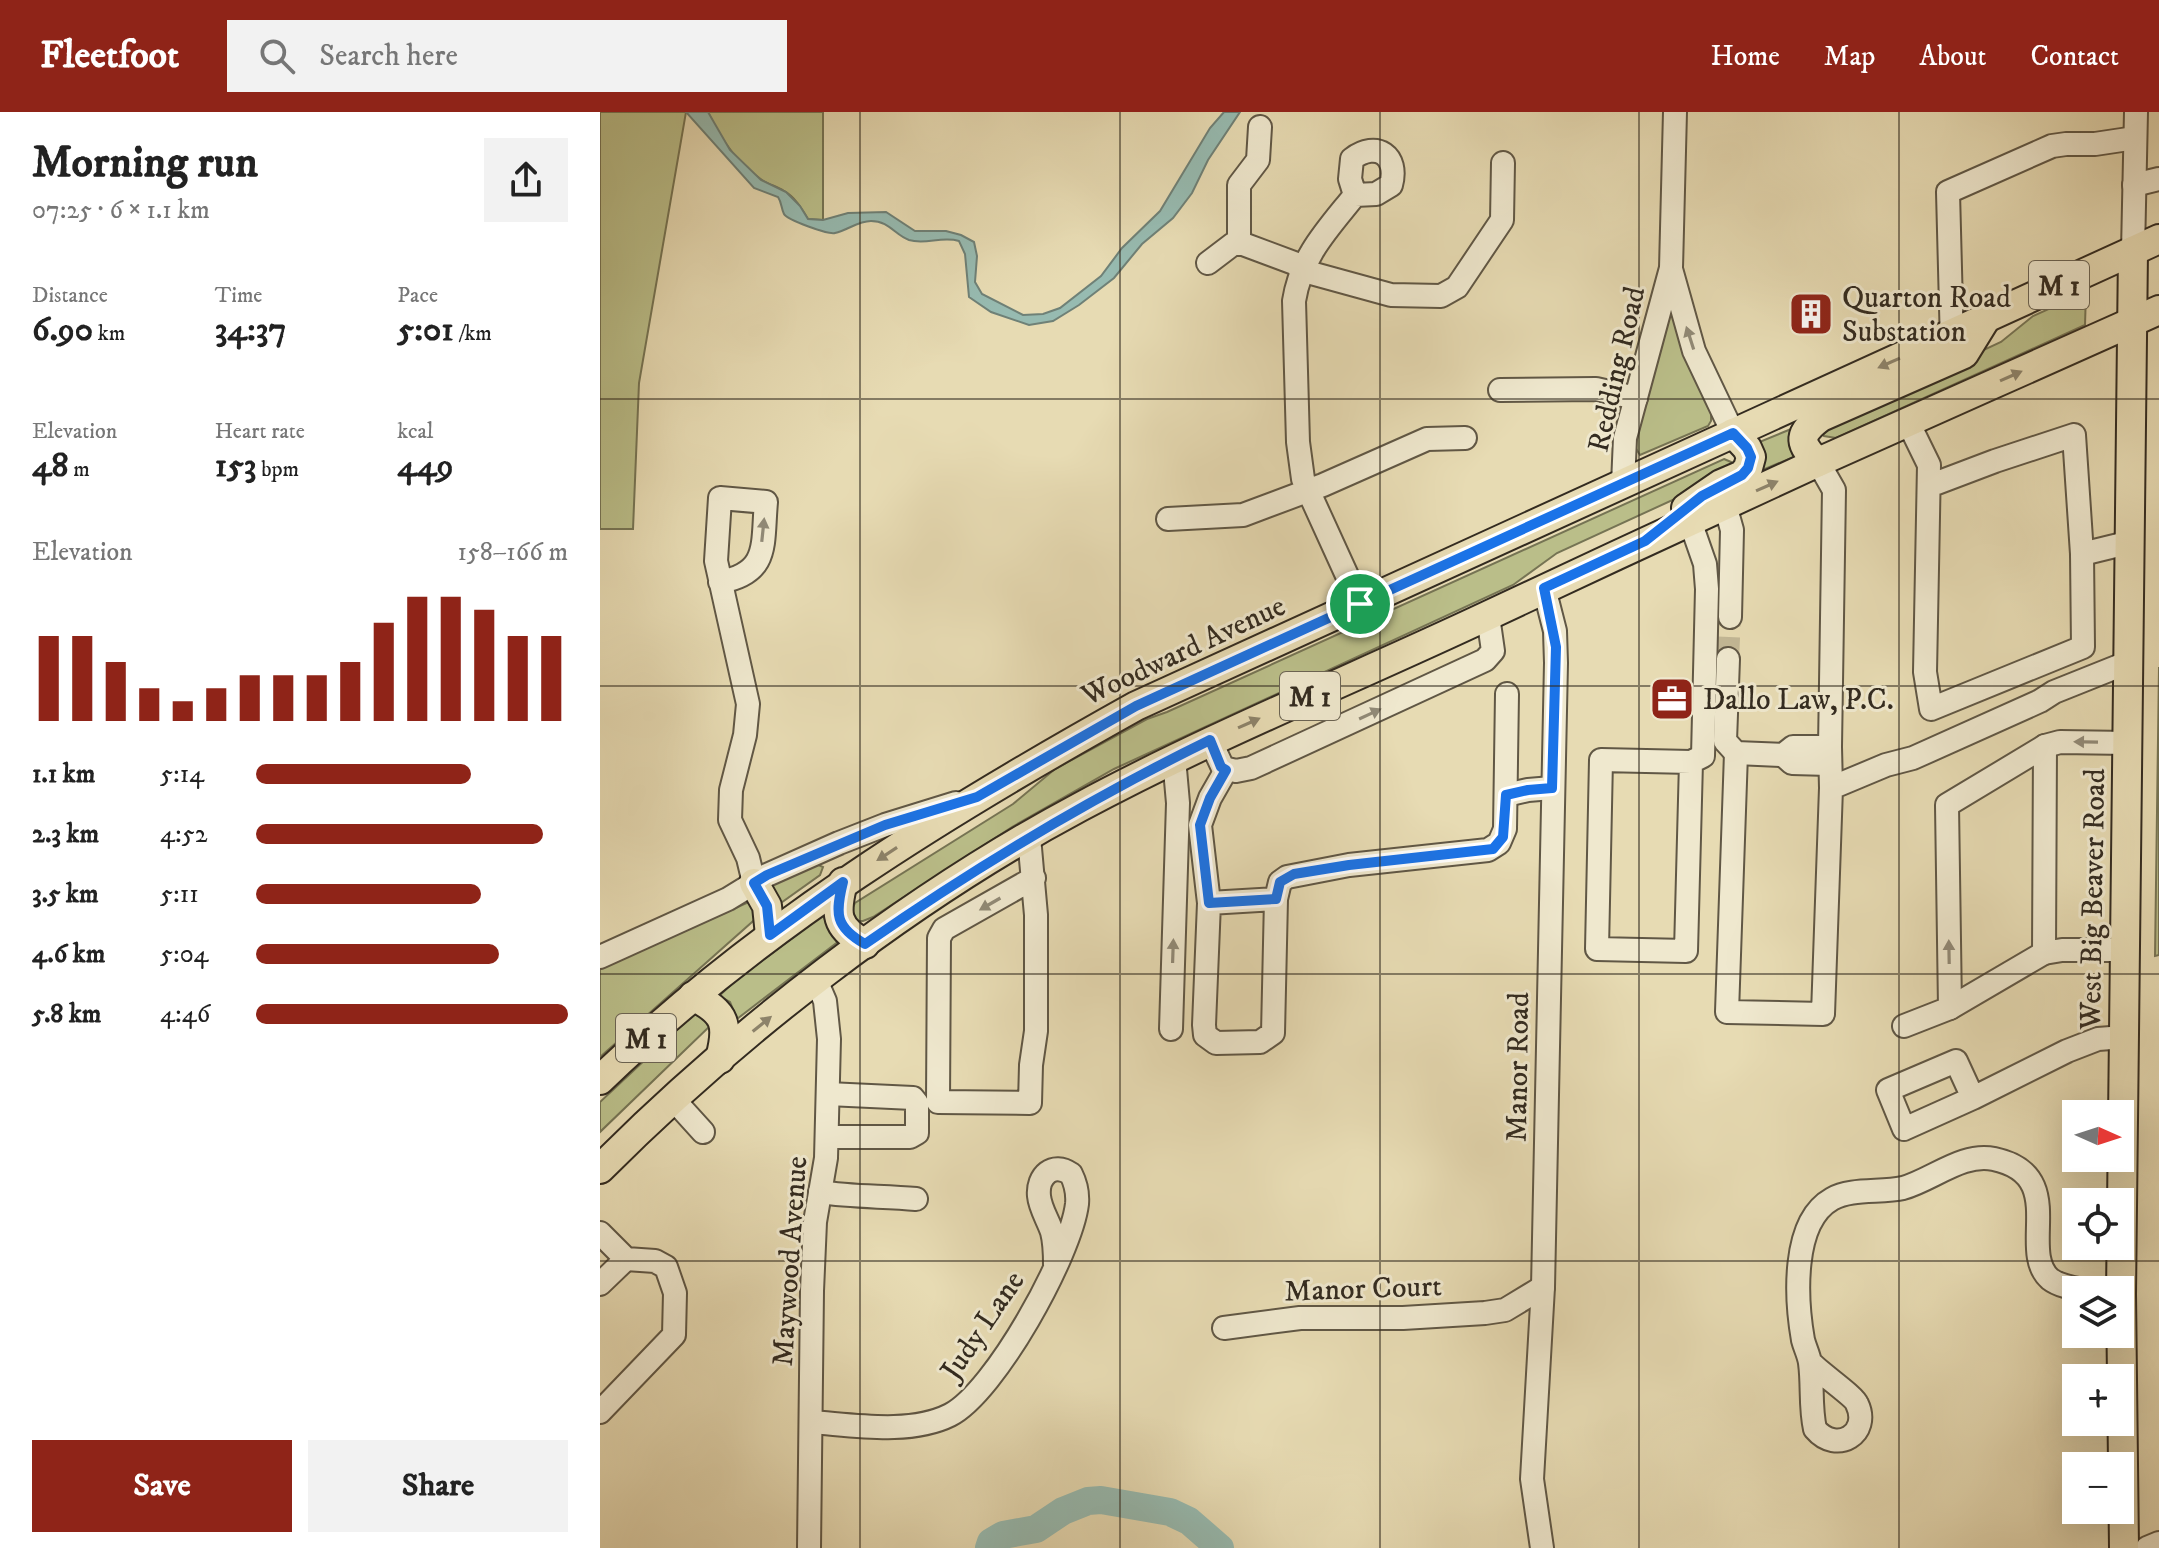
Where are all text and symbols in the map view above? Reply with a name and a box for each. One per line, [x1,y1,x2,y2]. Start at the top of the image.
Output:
search box [227,20,787,92]
text: Fleetfoot [40,32,179,80]
icon: search [255,34,299,78]
text: Search here [319,38,458,75]
text: Home [1711,39,1780,74]
text: Map [1824,39,1875,74]
text: About [1919,39,1986,74]
text: Contact [2030,39,2119,74]
text: Morning run [32,136,258,191]
button: share [484,138,568,222]
text: 07:25 · 6 × 1.1 km [32,194,210,227]
road number: M 1 [2029,261,2089,309]
place label: Quarton Road Substation [1842,280,2011,351]
text: Distance [32,282,108,309]
text: Time [215,282,262,309]
text: Pace [397,282,438,309]
street label: Redding Road [1580,283,1654,456]
building icon: Quarton Road Substation [1787,290,1835,338]
text: 6.90 [32,309,93,351]
text: 34:37 [215,309,286,351]
text: 5:01 [397,309,454,351]
text: km [93,320,125,347]
text: /km [454,320,492,347]
one-way arrow [1684,326,1696,350]
one-way arrow [1877,357,1900,370]
one-way arrow [1999,369,2023,383]
text: Elevation [32,418,117,445]
text: Heart rate [215,418,305,445]
text: kcal [397,418,433,445]
text: 48 [32,445,69,487]
text: 153 [215,445,257,487]
text: 449 [397,445,453,487]
text: m [69,456,90,483]
text: bpm [257,456,299,483]
one-way arrow [1755,479,1779,492]
one-way arrow [757,517,770,542]
text: Elevation [32,536,133,569]
text: 158–166 m [457,536,568,569]
pin [1326,570,1394,638]
icon: arrive [1338,582,1382,626]
street label: Woodward Avenue [1075,588,1292,715]
road number: M 1 [1280,672,1340,720]
office icon: Dallo Law, P.C. [1648,675,1696,723]
place label: Dallo Law, P.C. [1703,682,1894,719]
one-way arrow [1358,707,1381,721]
one-way arrow [1237,716,1260,730]
one-way arrow [2073,736,2098,749]
text: 1.1 km [32,758,95,791]
text: 5:14 [160,758,204,791]
street label: West Big Beaver Road [2073,768,2114,1031]
text: 2.3 km [32,818,99,851]
text: 4:52 [160,818,207,851]
one-way arrow [876,846,898,860]
text: 3.5 km [32,878,98,911]
text: 5:11 [160,878,199,911]
one-way arrow [979,897,1001,911]
text: 4.6 km [32,938,105,971]
text: 5:04 [160,938,209,971]
one-way arrow [1167,938,1180,963]
one-way arrow [1943,939,1955,964]
street label: Manor Road [1499,992,1538,1142]
text: 5.8 km [32,998,101,1031]
text: 4:46 [160,998,210,1031]
road number: M 1 [616,1014,676,1062]
one-way arrow [752,1016,772,1033]
north arrow [2062,1100,2134,1172]
map controls [2062,1100,2134,1524]
street label: Maywood Avenue [765,1155,816,1367]
button: locate [2062,1188,2134,1260]
street label: Judy Lane [932,1264,1033,1390]
street label: Manor Court [1284,1268,1442,1311]
button: layers [2062,1276,2134,1348]
button: + [2062,1364,2134,1436]
button: Save [32,1440,292,1532]
button: Share [308,1440,568,1532]
button: − [2062,1452,2134,1524]

